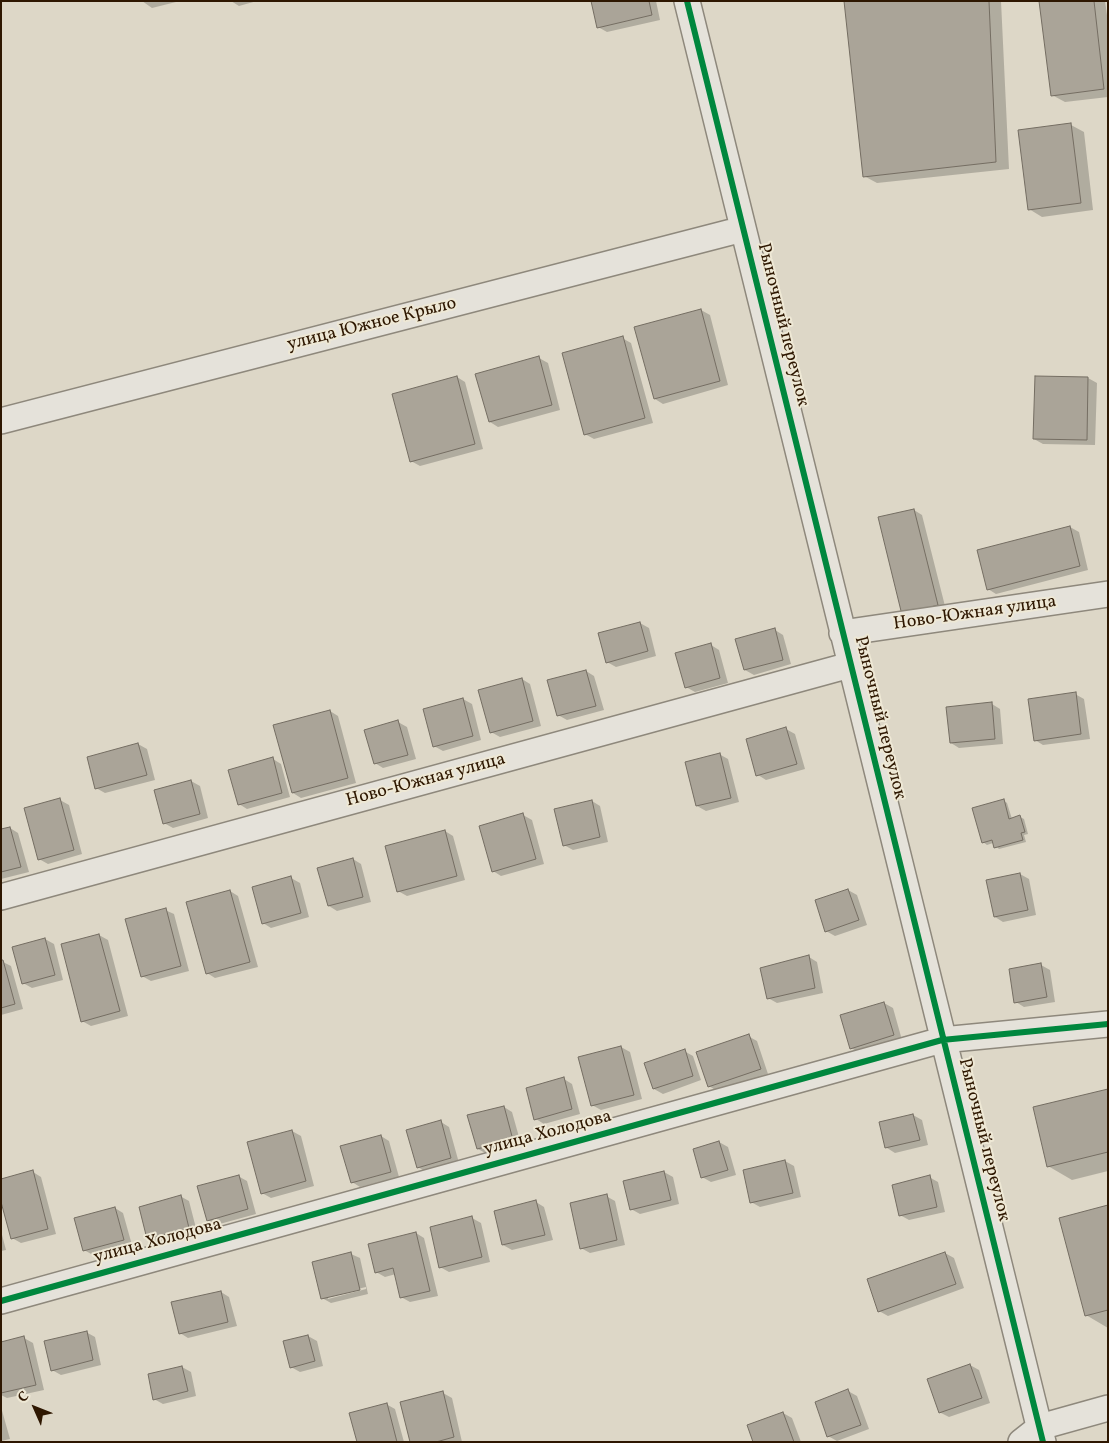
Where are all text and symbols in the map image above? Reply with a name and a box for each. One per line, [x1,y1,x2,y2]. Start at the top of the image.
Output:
street label: Рыночный переулок [751,241,813,409]
street label: улица Южное Крыло [285,294,459,356]
street label: Ново-Южная улица [892,592,1058,636]
street label: Рыночный переулок [848,634,910,802]
street label: Ново-Южная улица [344,749,508,813]
street label: Рыночный переулок [952,1056,1014,1224]
street label: улица Холодова [482,1107,614,1161]
street label: улица Холодова [92,1215,224,1269]
north arrow [10,1383,60,1433]
text: С [14,1387,34,1407]

